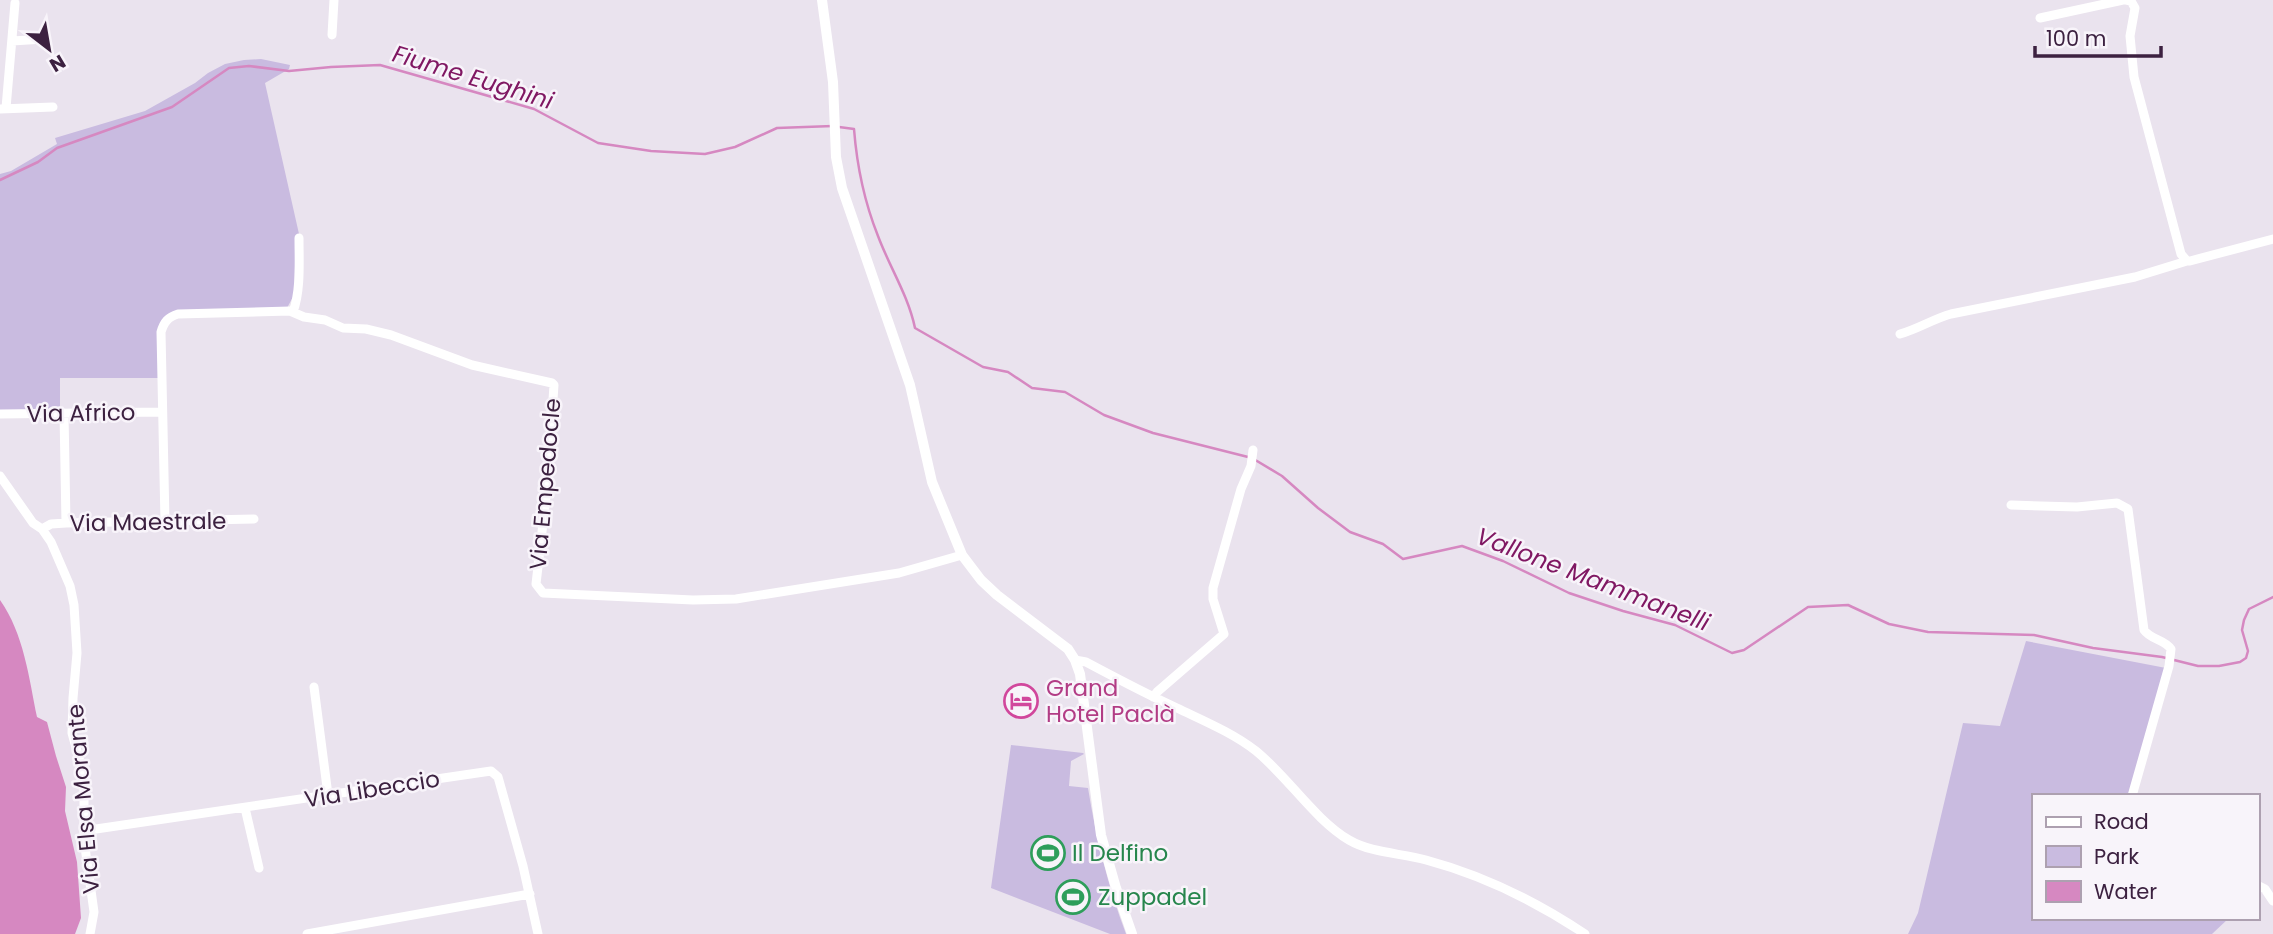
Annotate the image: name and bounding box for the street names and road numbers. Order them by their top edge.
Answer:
street label: Via Africo [26,396,136,430]
street label: Via Empedocle [522,397,568,571]
street label: Via Maestrale [69,505,227,539]
street label: Via Elsa Morante [59,703,107,895]
street label: Via Libeccio [302,763,442,815]

